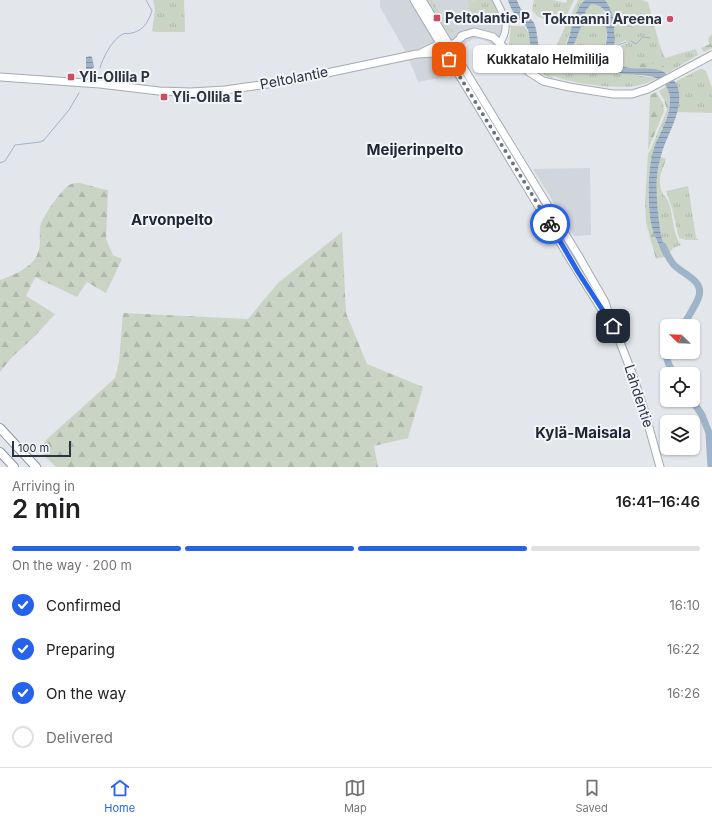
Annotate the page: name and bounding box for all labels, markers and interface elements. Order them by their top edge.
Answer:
place label: Peltolantie P [445,9,530,26]
place label: Tokmanni Areena [542,10,662,27]
marker: Peltolantie P [432,13,442,23]
marker: Tokmanni Areena [665,14,675,24]
pin [432,42,466,76]
callout: Kukkatalo Helmililja [473,45,623,73]
icon: bag [438,48,460,70]
text: Kukkatalo Helmililja [487,51,609,67]
street label: Peltolantie [258,63,329,92]
place label: Yli-Ollila P [79,68,150,85]
marker: Yli-Ollila P [66,72,76,82]
place label: Yli-Ollila E [172,88,242,105]
marker: Yli-Ollila E [159,92,169,102]
district label: Meijerinpelto [367,140,463,159]
courier [530,204,570,244]
district label: Arvonpelto [131,210,213,229]
icon: bike [539,213,561,235]
pin [596,309,630,343]
icon: home [602,315,624,337]
north arrow [660,319,700,359]
map controls [660,319,700,455]
street label: Lahdentie [621,362,658,429]
button: locate [660,367,700,407]
button: layers [660,415,700,455]
district label: Kylä-Maisala [535,423,631,442]
scale bar [12,439,71,458]
text: 100 m [18,441,49,455]
text: Arriving in [12,478,75,494]
text: 16:41–16:46 [616,492,700,511]
text: 2 min [12,493,81,524]
text: On the way · 200 m [12,557,132,573]
icon: check [12,594,34,616]
text: Confirmed [46,596,121,615]
text: 16:10 [669,597,700,613]
icon: check [12,638,34,660]
text: Preparing [46,640,115,659]
text: 16:22 [667,641,700,657]
icon: check [12,682,34,704]
text: On the way [46,684,126,703]
text: 16:26 [667,685,700,701]
text: Delivered [46,728,113,747]
tab: Home [104,777,135,815]
tab: Map [344,777,367,815]
tab: Saved [575,777,608,815]

